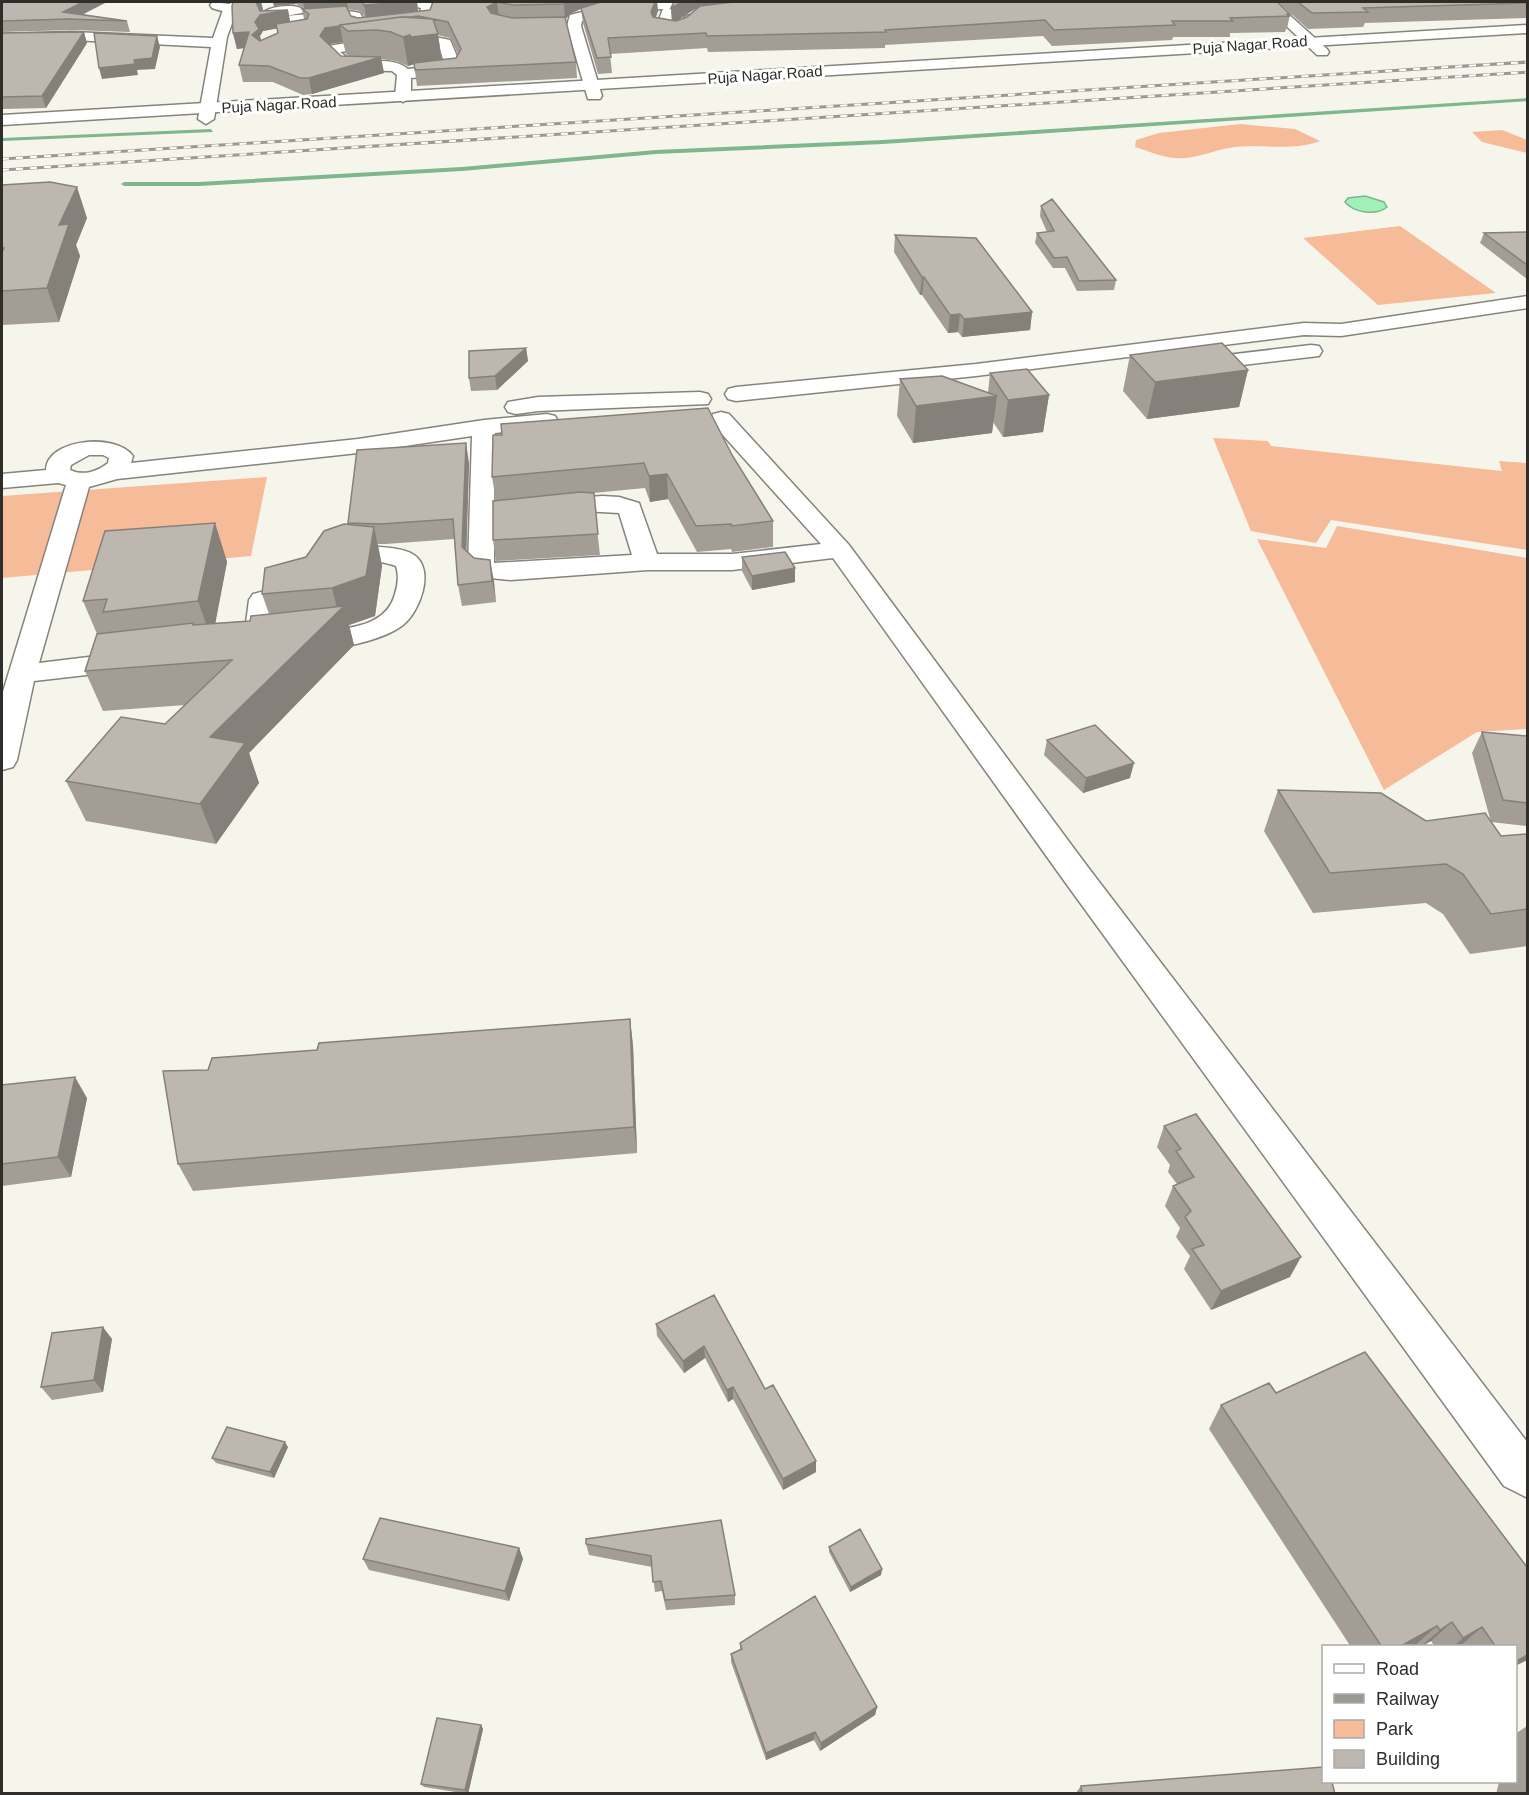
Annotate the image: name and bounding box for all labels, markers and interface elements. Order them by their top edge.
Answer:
street label: Puja Nagar Road [1192,32,1308,57]
street label: Puja Nagar Road [707,62,823,87]
street label: Puja Nagar Road [221,93,337,116]
legend [1322,1645,1517,1783]
text: Road [1376,1659,1419,1679]
text: Railway [1376,1689,1439,1709]
text: Park [1376,1719,1414,1739]
text: Building [1376,1749,1440,1769]

